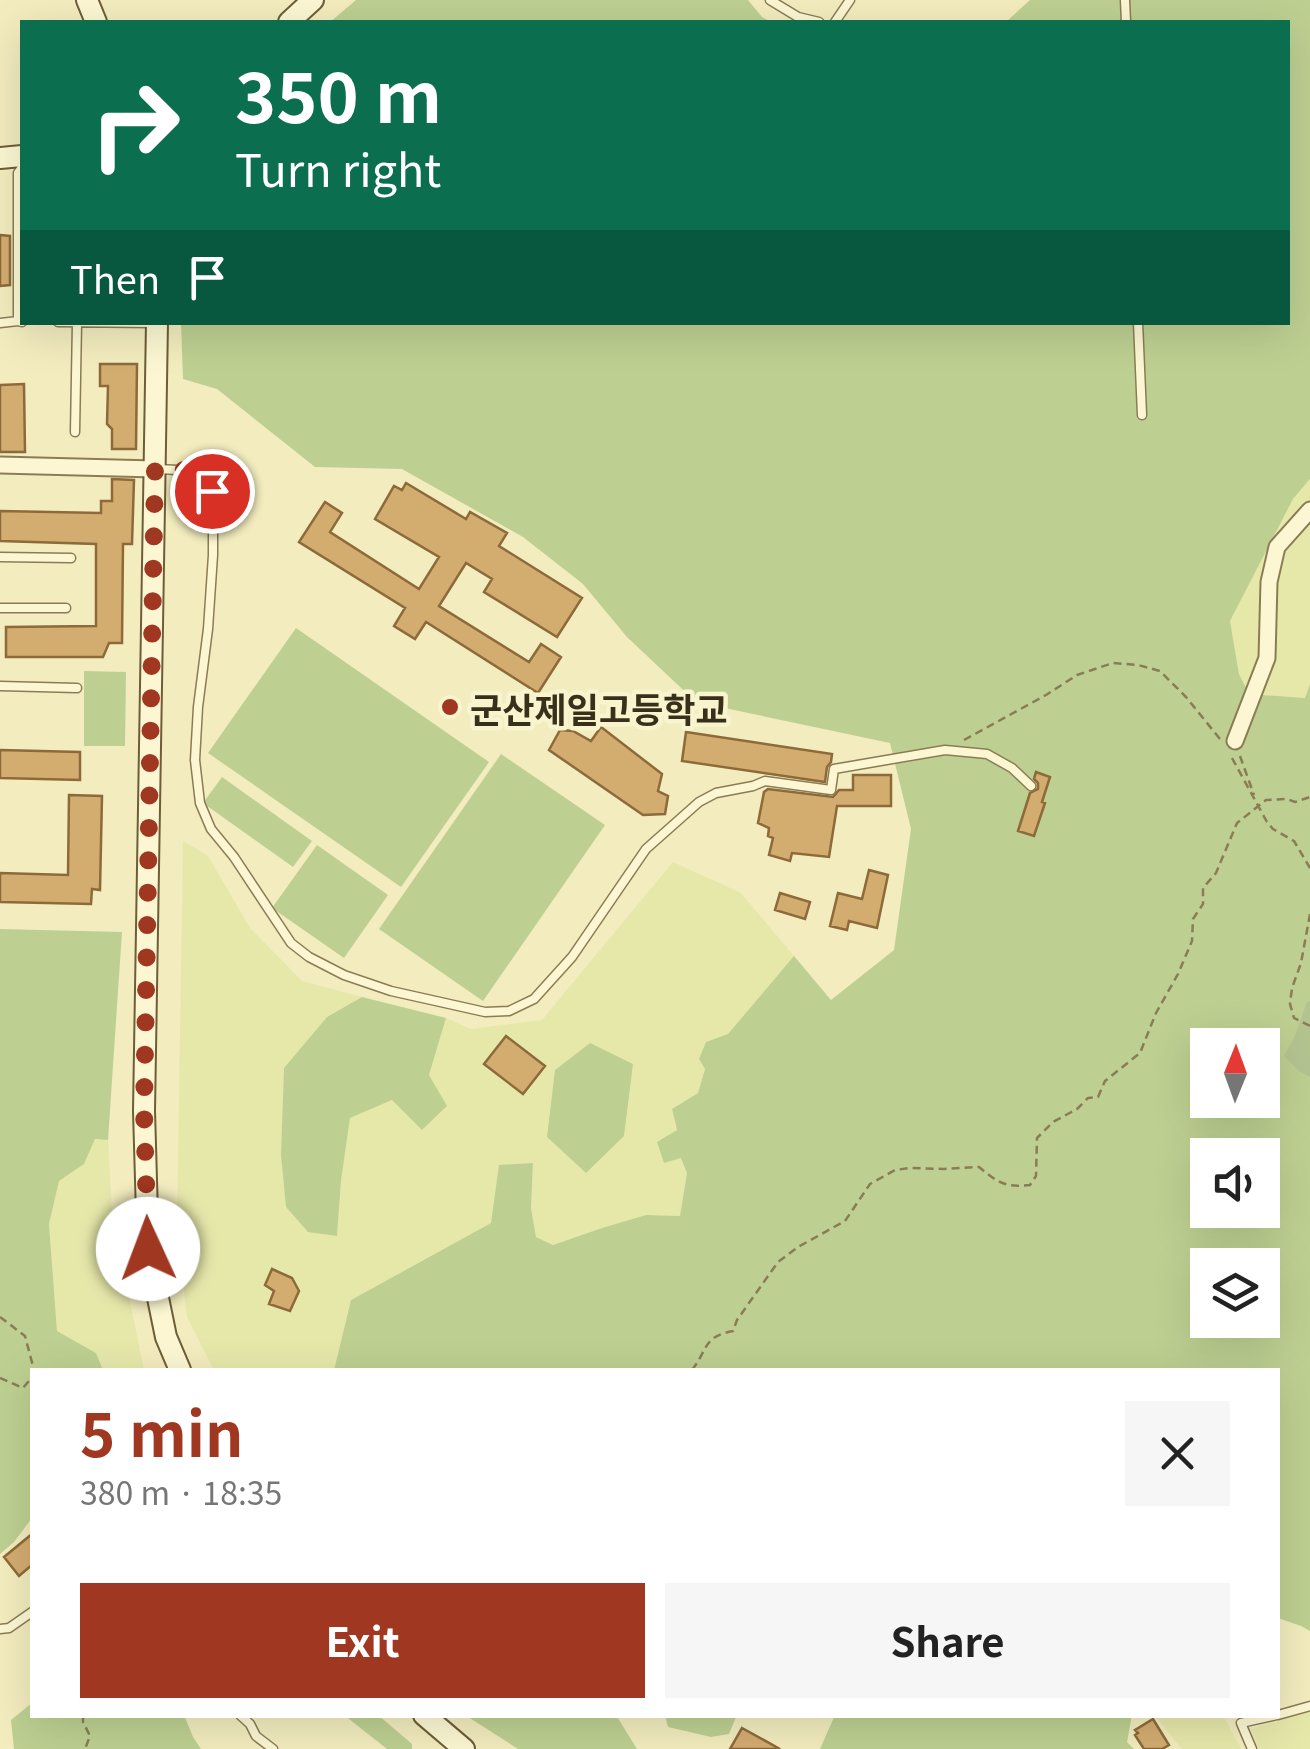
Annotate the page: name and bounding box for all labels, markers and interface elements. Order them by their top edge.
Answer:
text: 350 m [235,42,442,143]
icon: right [70,60,200,190]
text: Turn right [235,135,441,200]
text: Then [70,250,160,305]
icon: arrive [180,250,235,305]
pin [170,449,255,534]
icon: arrive [185,464,240,519]
place label: 군산제일고등학교 [470,682,728,733]
marker: 군산제일고등학교 [439,696,461,718]
north arrow [1190,1028,1280,1118]
map controls [1190,1028,1280,1338]
button: sound [1190,1138,1280,1228]
position arrow [96,1197,200,1301]
button: layers [1190,1248,1280,1338]
text: 5 min [80,1387,244,1474]
button: close [1125,1401,1230,1506]
text: 380 m · 18:35 [80,1468,282,1514]
button: Exit [80,1583,645,1698]
button: Share [665,1583,1230,1698]

